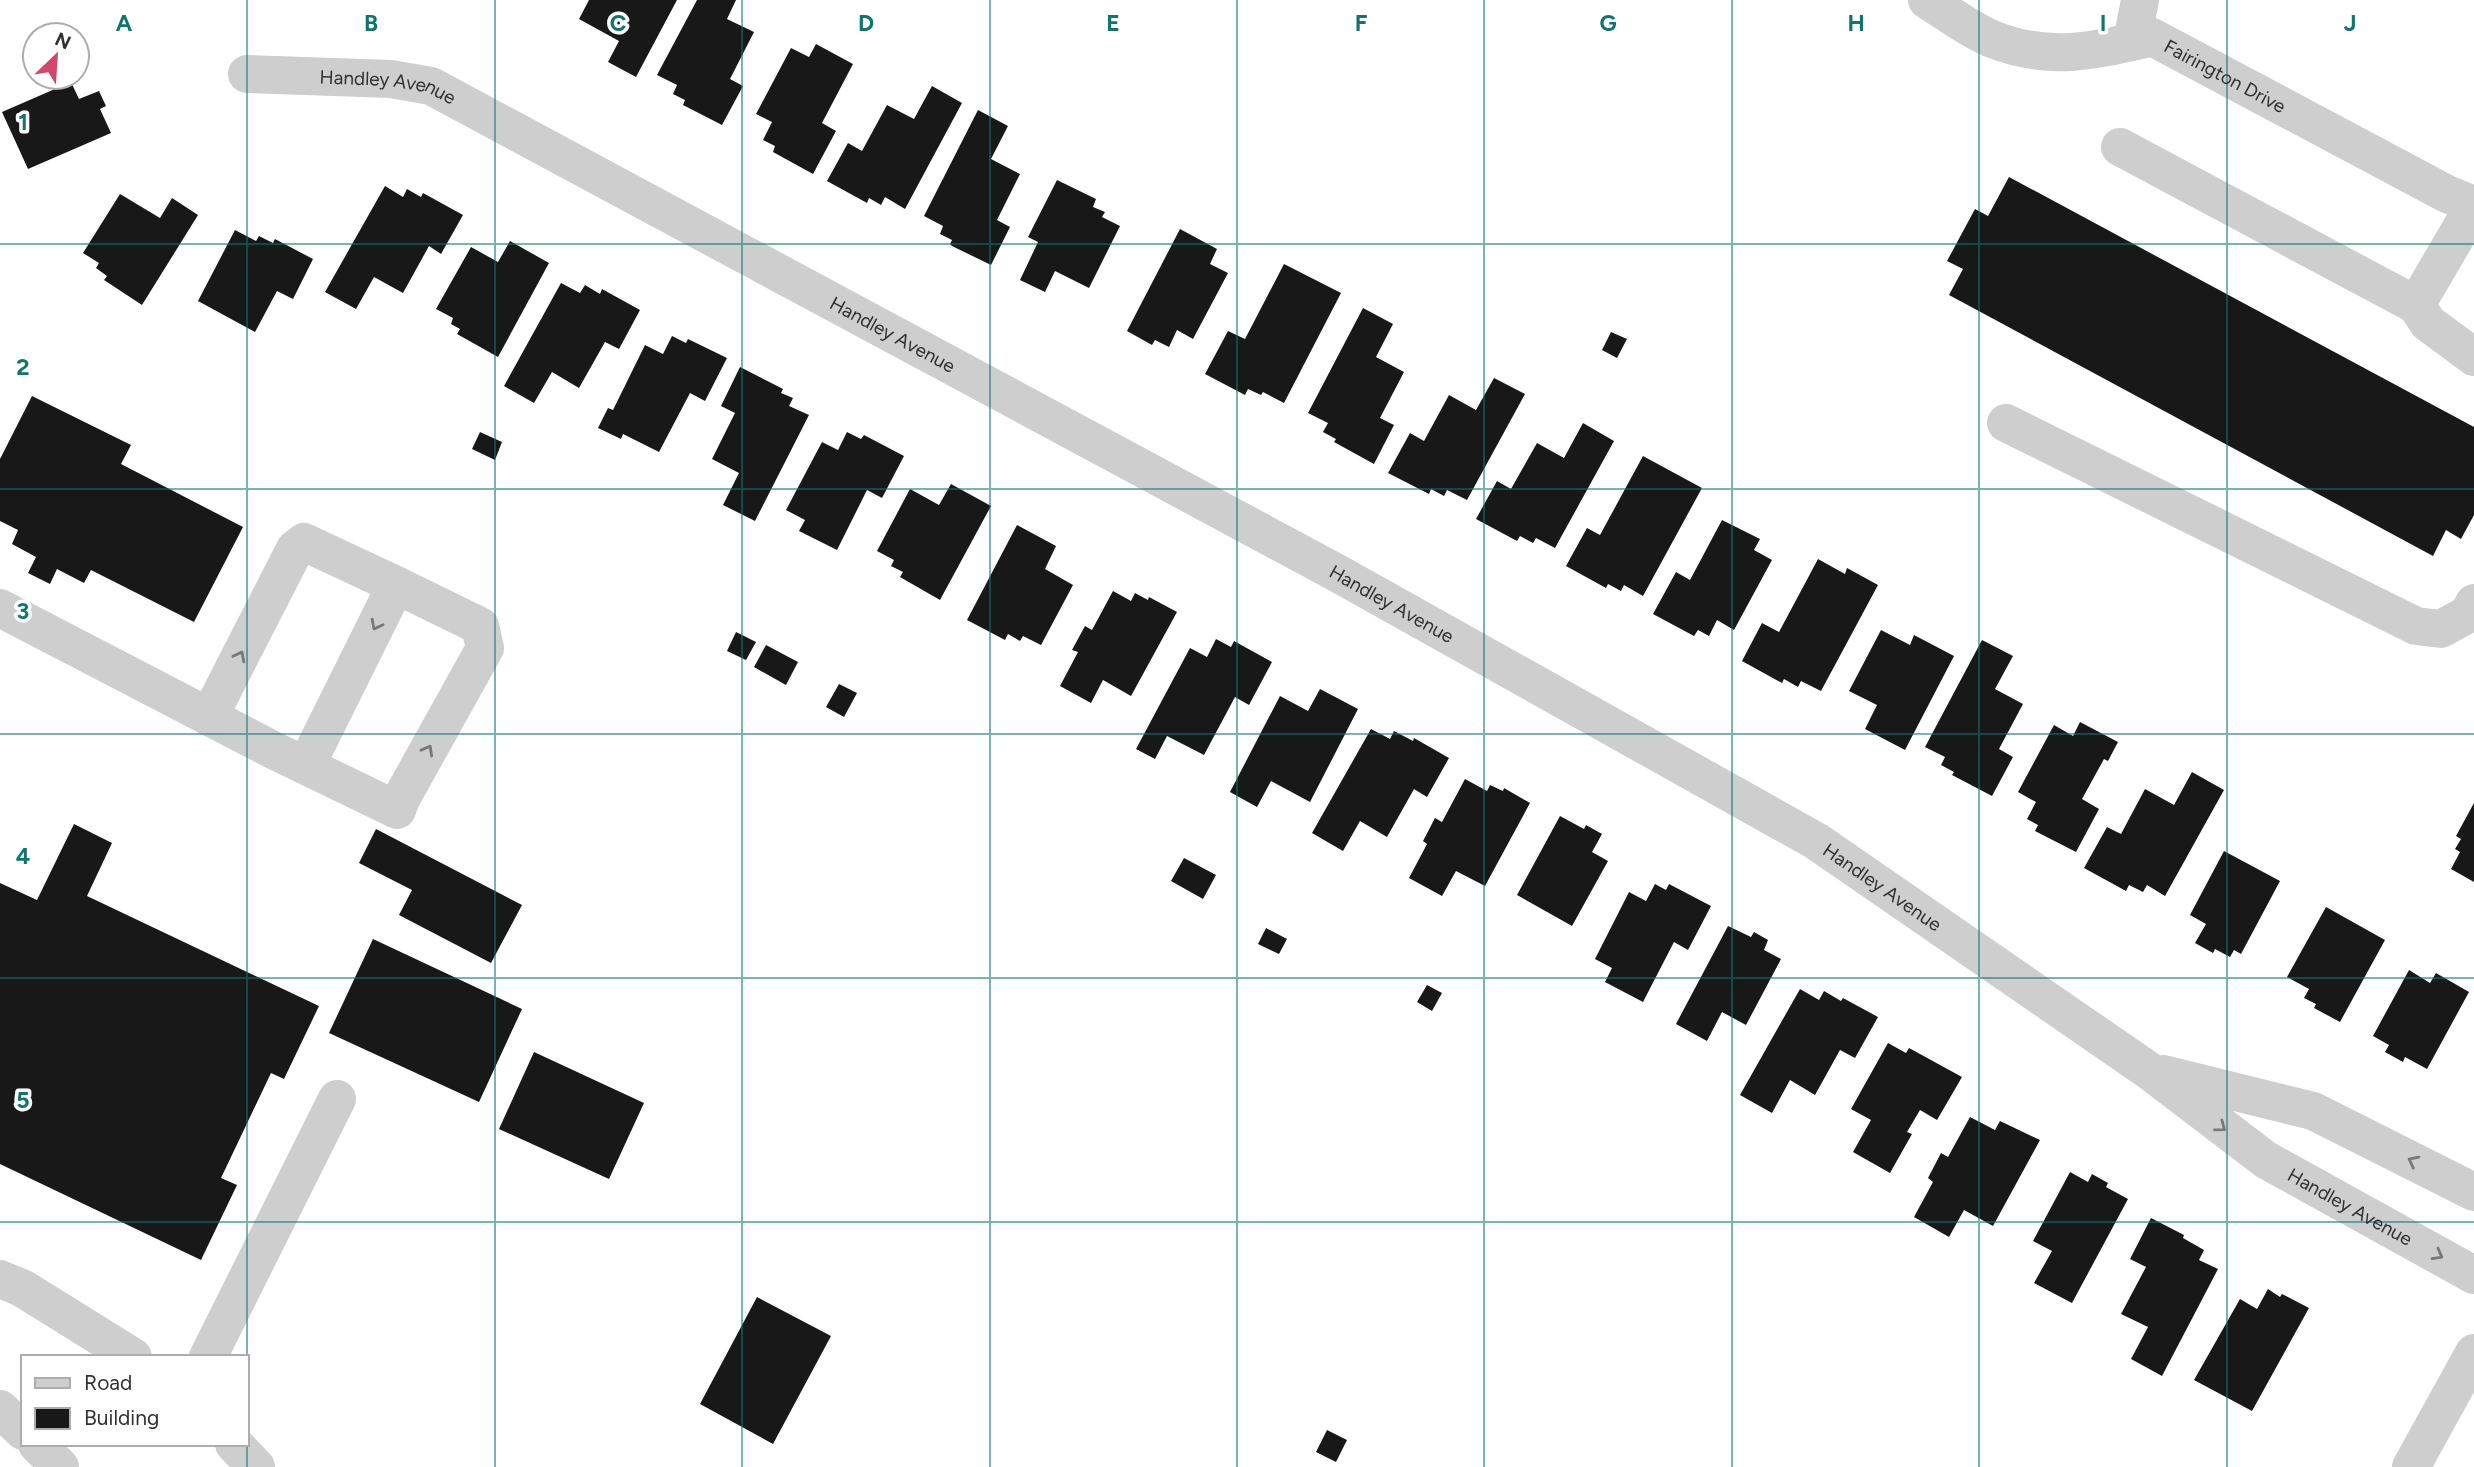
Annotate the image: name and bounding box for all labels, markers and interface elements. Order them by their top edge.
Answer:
text: A [116,9,133,37]
text: B [364,9,378,37]
text: C [610,9,627,37]
text: D [858,9,874,37]
text: E [1106,9,1120,37]
text: F [1355,9,1368,37]
text: G [1599,9,1617,37]
text: H [1847,9,1865,37]
text: I [2100,9,2106,37]
text: J [2344,9,2356,37]
north arrow [21,21,91,91]
text: N [51,28,74,55]
street label: Fairington Drive [2160,34,2290,118]
street label: Handley Avenue [319,65,460,109]
text: 1 [18,108,28,136]
street label: Handley Avenue [826,291,959,377]
text: 2 [16,353,30,381]
street label: Handley Avenue [1325,560,1458,648]
text: 3 [17,597,29,625]
one-way arrow [371,618,385,630]
one-way arrow [232,651,246,663]
one-way arrow [420,744,433,757]
street label: Handley Avenue [1819,838,1946,936]
text: 4 [16,842,30,870]
text: 5 [16,1086,30,1114]
one-way arrow [2214,1118,2226,1131]
one-way arrow [2408,1156,2420,1170]
street label: Handley Avenue [2284,1163,2417,1250]
one-way arrow [2430,1247,2443,1260]
legend [21,1355,248,1446]
text: Road [84,1370,132,1395]
text: Building [84,1405,159,1430]

